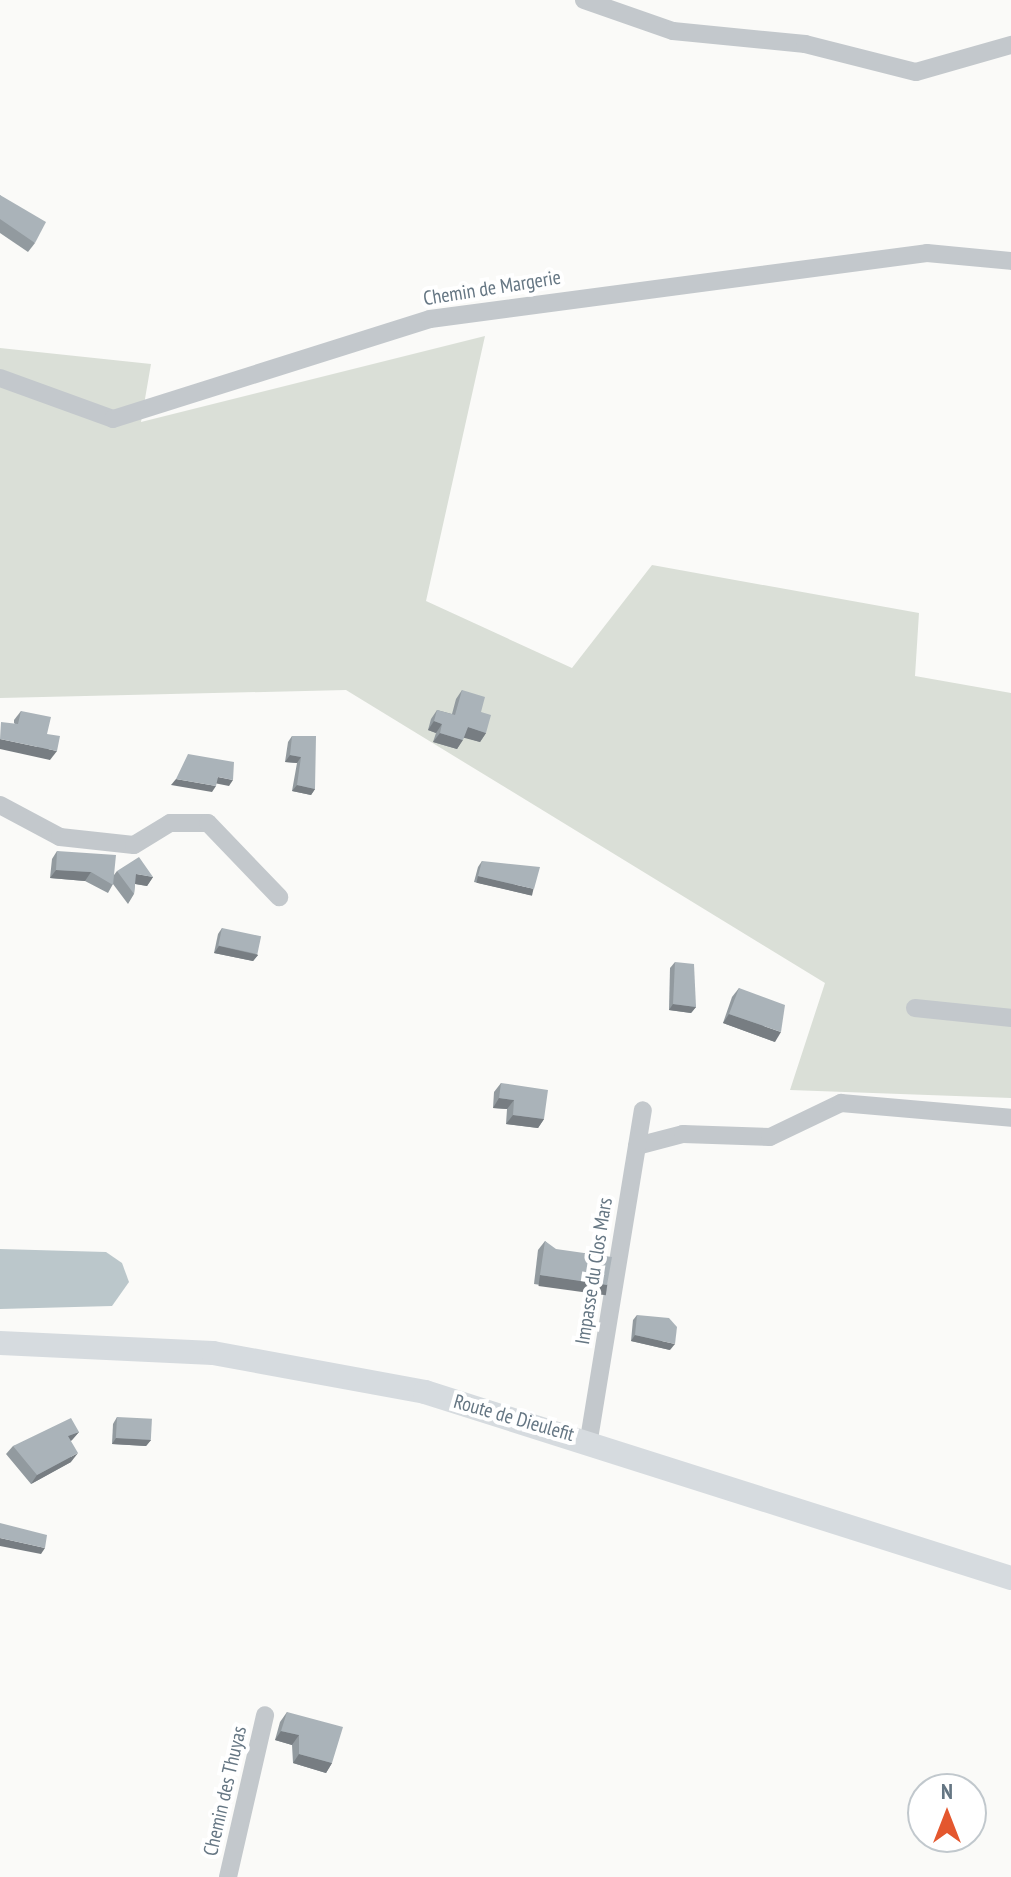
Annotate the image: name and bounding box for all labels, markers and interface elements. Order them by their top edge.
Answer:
street label: Chemin de Margerie [421,265,563,311]
street label: Impasse du Clos Mars [571,1196,617,1346]
street label: Route de Dieulefit [451,1389,577,1447]
street label: Chemin des Thuyas [198,1723,252,1859]
north arrow [907,1773,987,1853]
text: N [941,1777,953,1805]

